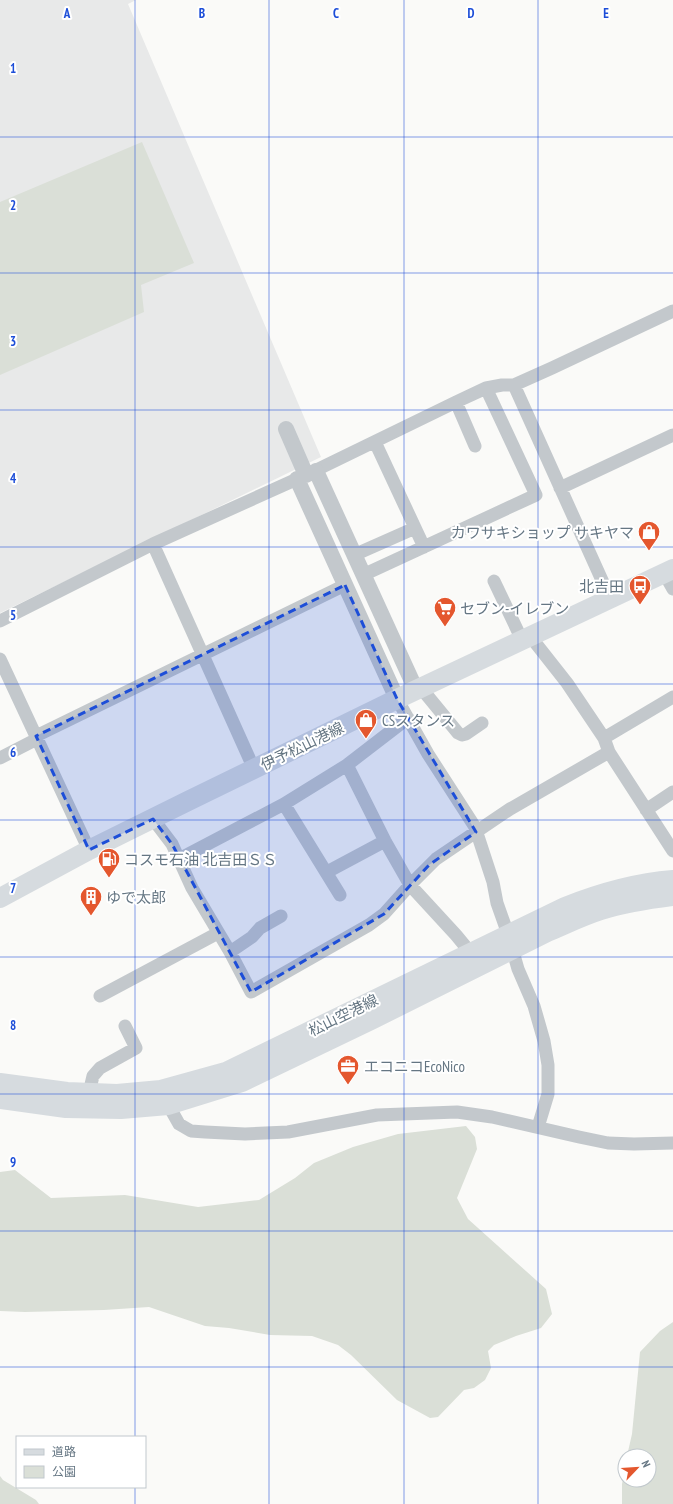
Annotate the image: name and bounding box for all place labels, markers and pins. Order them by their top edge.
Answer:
shop icon: カワサキショップ サキヤマ [636,519,662,552]
place label: カワサキショップ サキヤマ [451,523,634,542]
bus stop icon: 北吉田 [627,573,653,606]
place label: 北吉田 [579,577,624,596]
supermarket icon: セブン-イレブン [432,595,458,628]
place label: セブン-イレブン [460,599,569,618]
shop icon: CSスタンス [353,707,379,740]
place label: CSスタンス [382,711,455,730]
fuel station icon: コスモ石油 北吉田ＳＳ [96,846,122,879]
place label: コスモ石油 北吉田ＳＳ [124,850,277,869]
building icon: ゆで太郎 [78,884,104,917]
place label: ゆで太郎 [106,888,166,907]
office icon: エコニコEcoNico [335,1053,361,1086]
place label: エコニコEcoNico [364,1057,465,1076]

